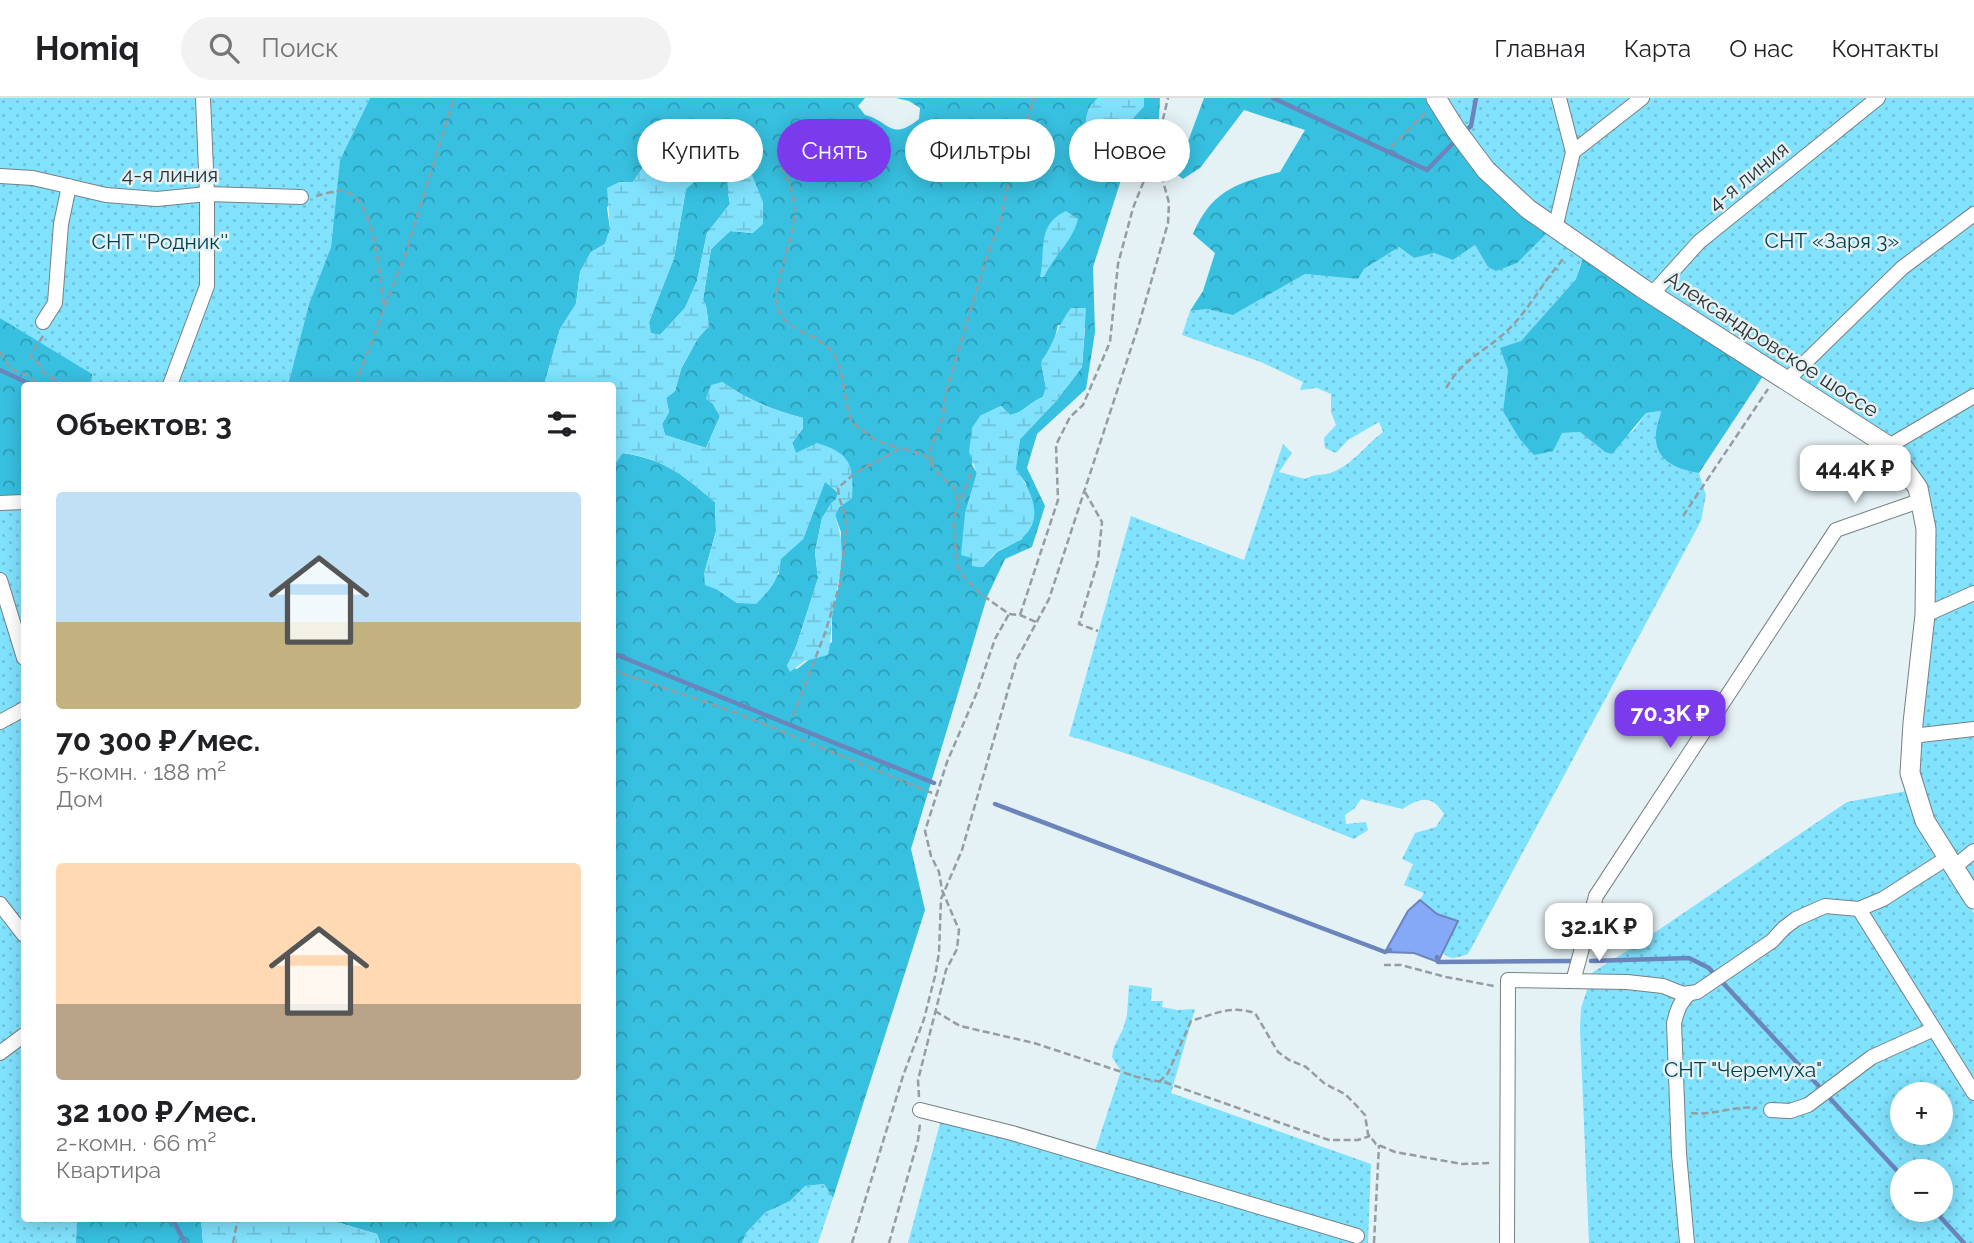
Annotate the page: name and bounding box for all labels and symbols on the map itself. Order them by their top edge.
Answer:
street label: 4-я линия [1703,136,1793,216]
street label: 4-я линия [122,162,218,187]
park label: СНТ «Заря 3» [1765,228,1899,253]
park label: СНТ ''Родник'' [92,229,228,254]
street label: Александровское шоссе [1661,266,1883,422]
pin: 44.4K ₽ [1790,446,1920,505]
pin: 70.3K ₽ [1605,690,1735,750]
pin: 32.1K ₽ [1534,904,1664,963]
park label: СНТ "Черемуха" [1664,1057,1822,1082]

